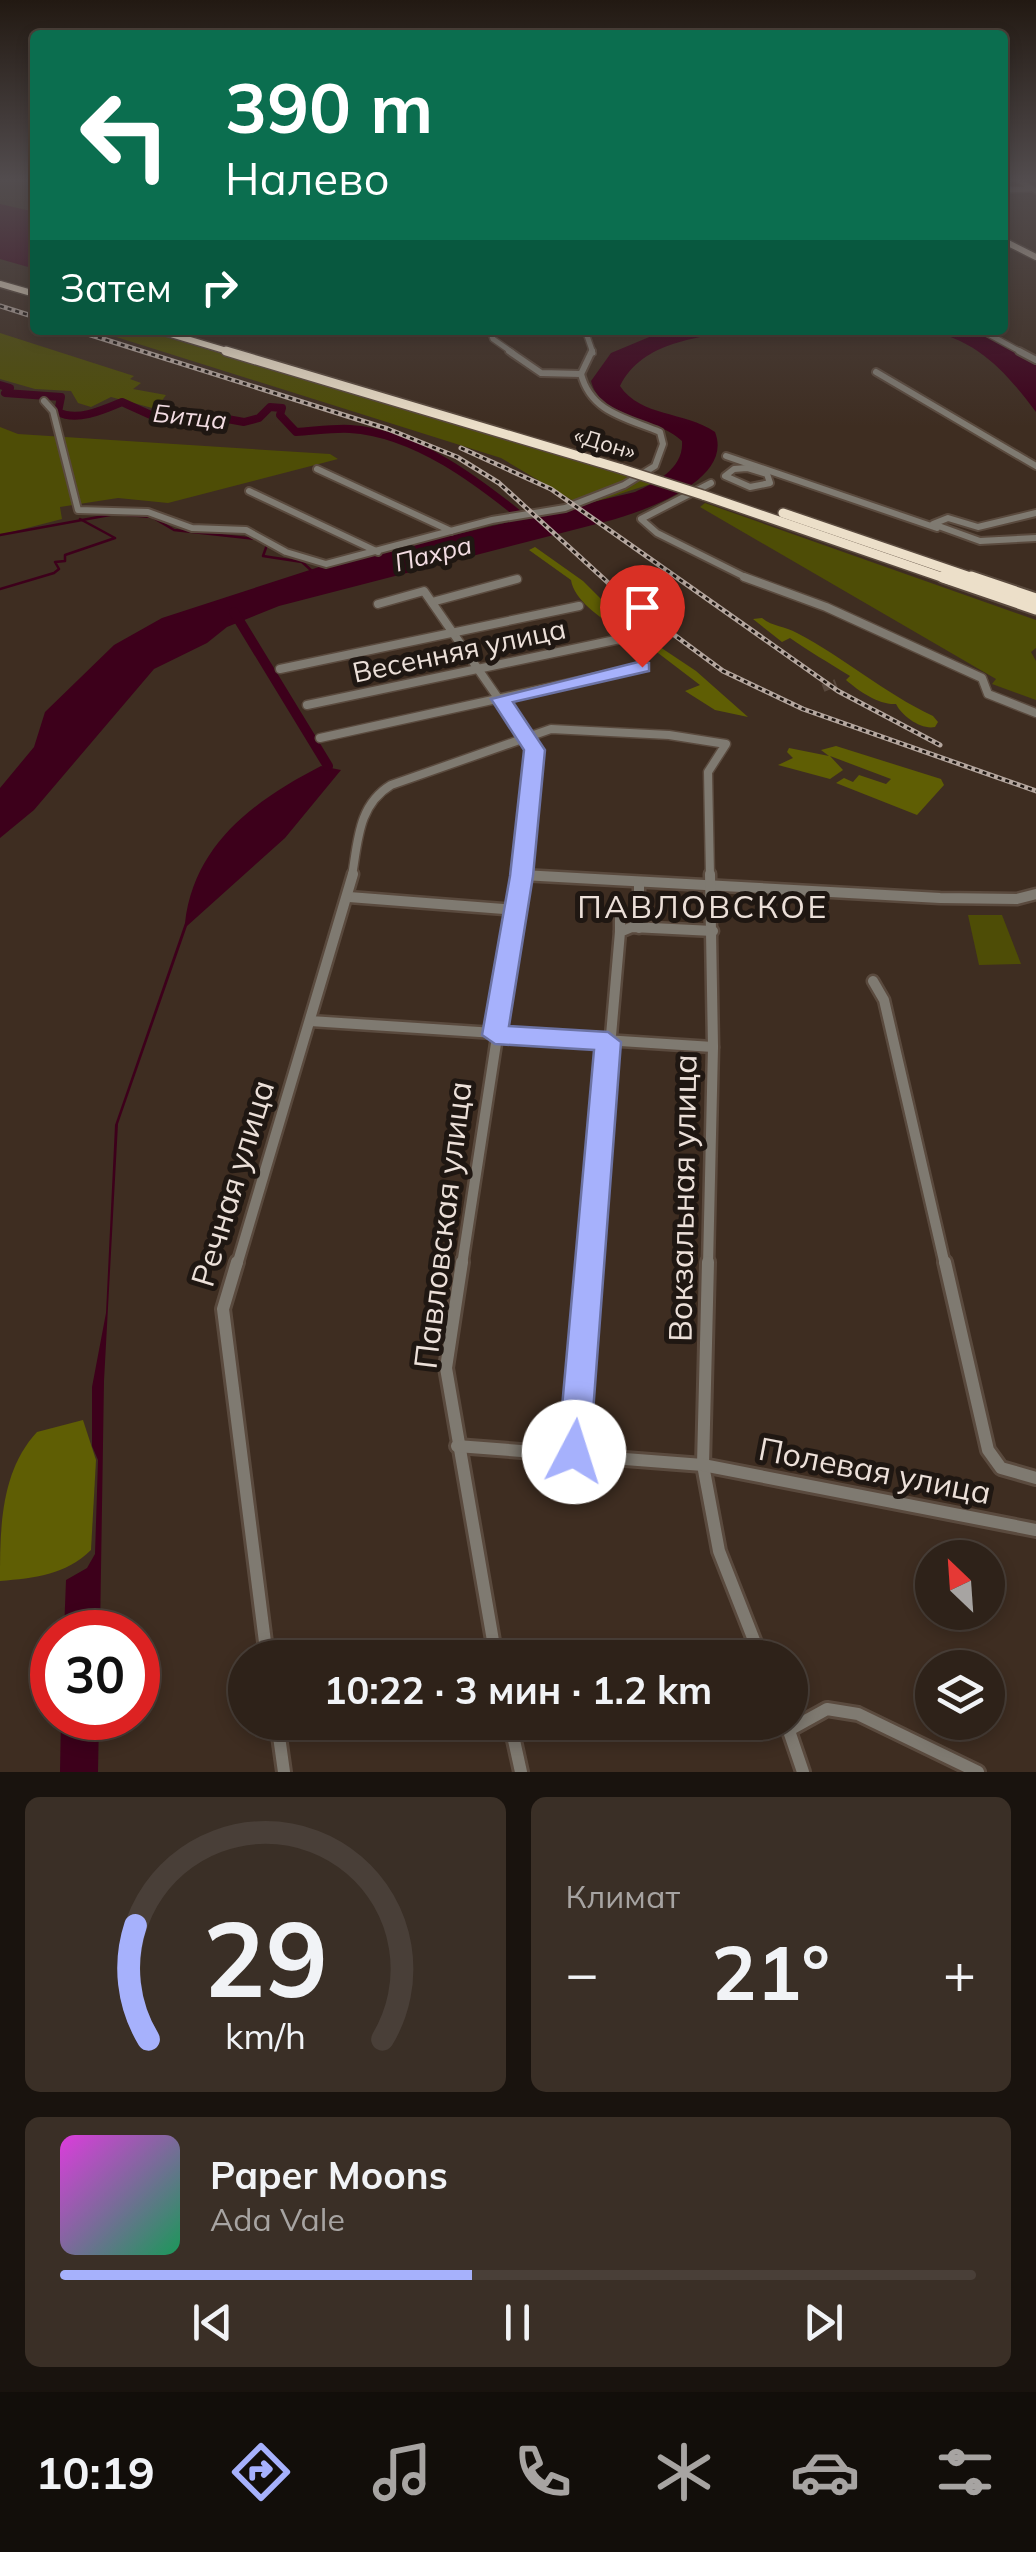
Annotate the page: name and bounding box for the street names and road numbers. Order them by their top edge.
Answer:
street label: «Дон» [571,420,639,466]
street label: Весенняя улица [349,610,569,690]
street label: Вокзальная улица [659,1054,705,1342]
street label: Речная улица [182,1075,282,1291]
street label: Павловская улица [405,1079,479,1371]
street label: Полевая улица [755,1428,995,1512]

